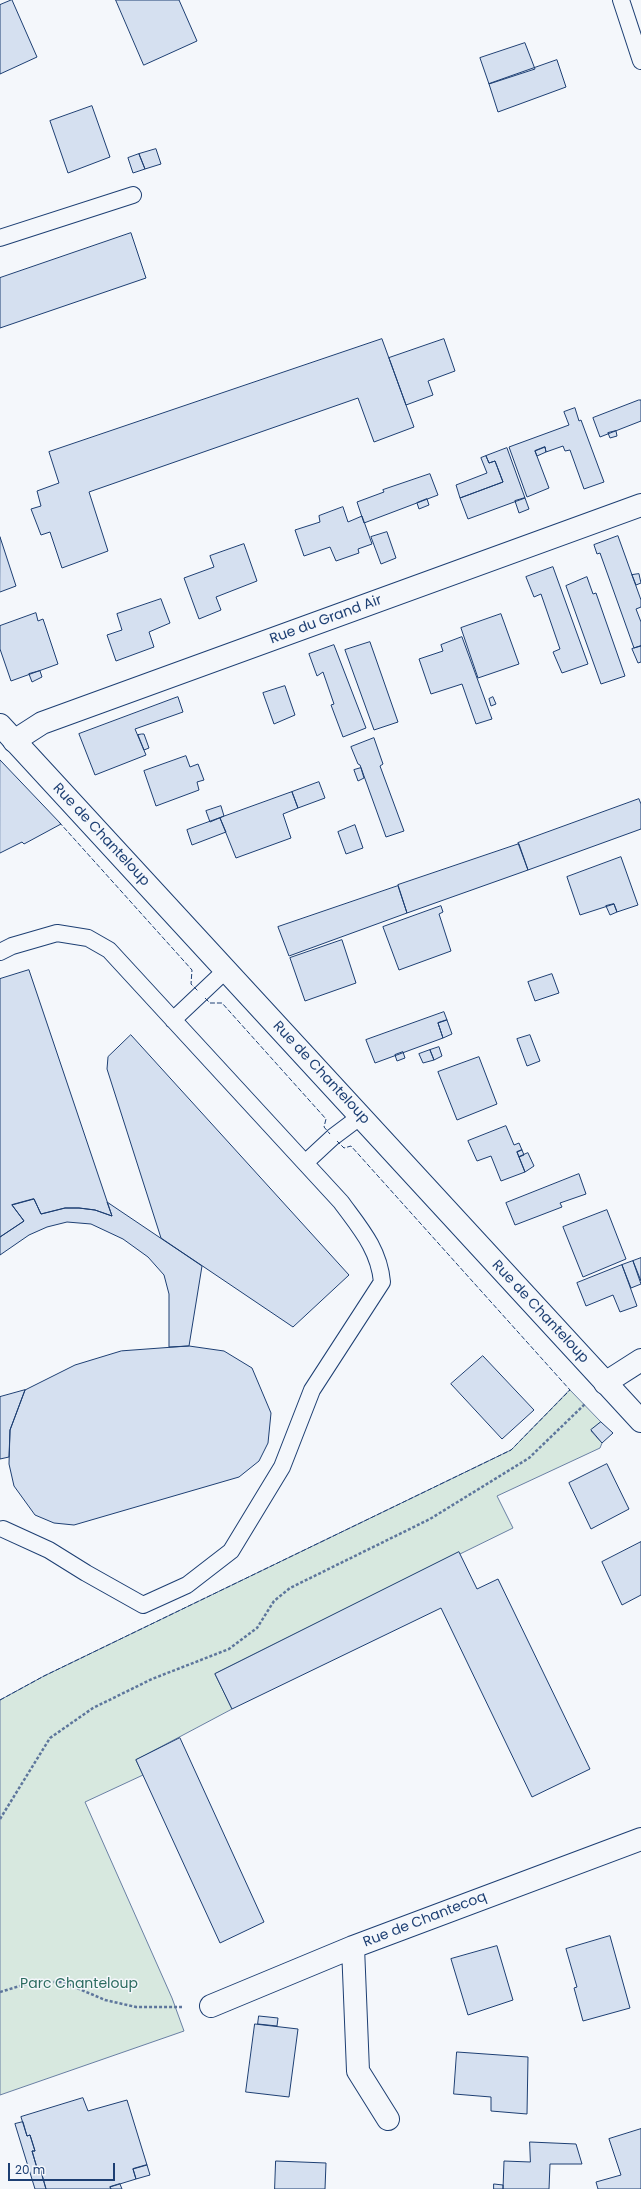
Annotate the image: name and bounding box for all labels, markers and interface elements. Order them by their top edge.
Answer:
street label: Rue du Grand Air [268,592,384,648]
street label: Rue de Chanteloup [49,780,153,890]
street label: Rue de Chanteloup [269,1018,373,1128]
street label: Rue de Chanteloup [488,1257,592,1367]
street label: Rue de Chantecoq [361,1889,489,1951]
park label: Parc Chanteloup [20,1976,138,1992]
scale bar [10,2155,117,2181]
text: 20 m [15,2161,45,2178]

